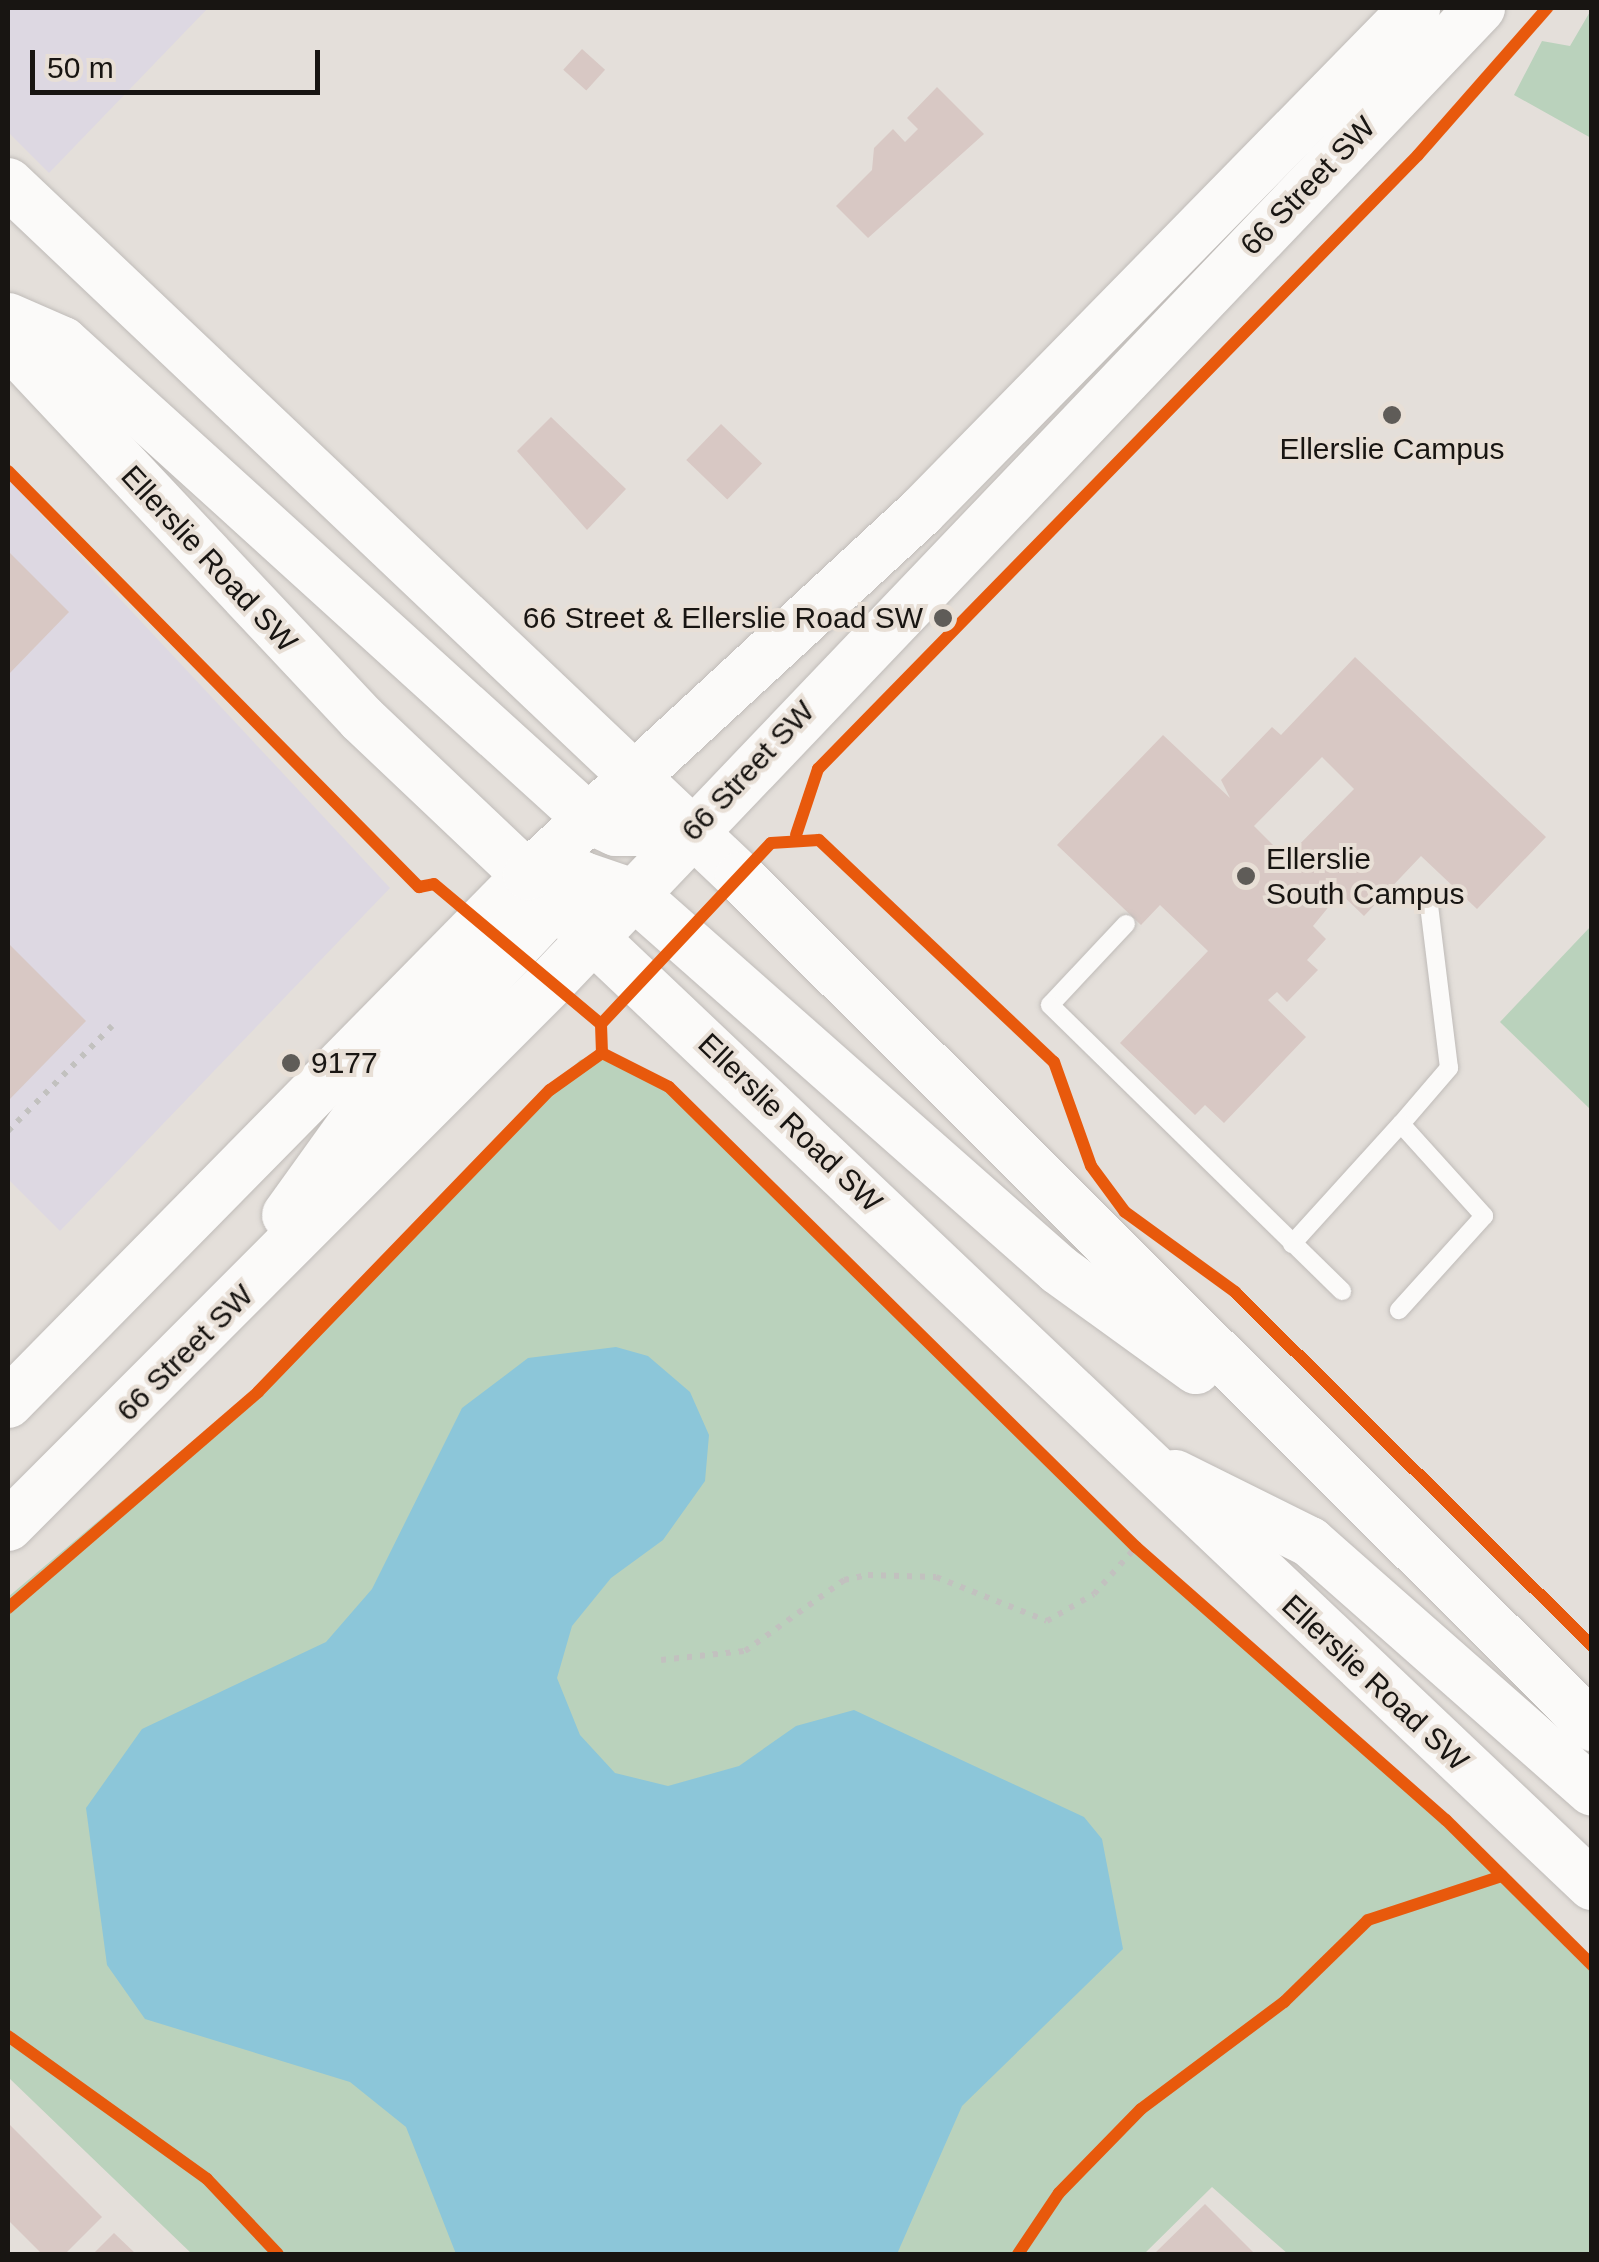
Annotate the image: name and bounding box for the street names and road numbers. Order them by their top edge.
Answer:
street label: 66 Street SW [1233,109,1383,263]
street label: Ellerslie Road SW [113,458,305,660]
street label: 66 Street SW [674,693,822,849]
street label: Ellerslie Road SW [691,1026,889,1220]
street label: 66 Street SW [109,1277,261,1429]
street label: Ellerslie Road SW [1274,1587,1476,1779]

